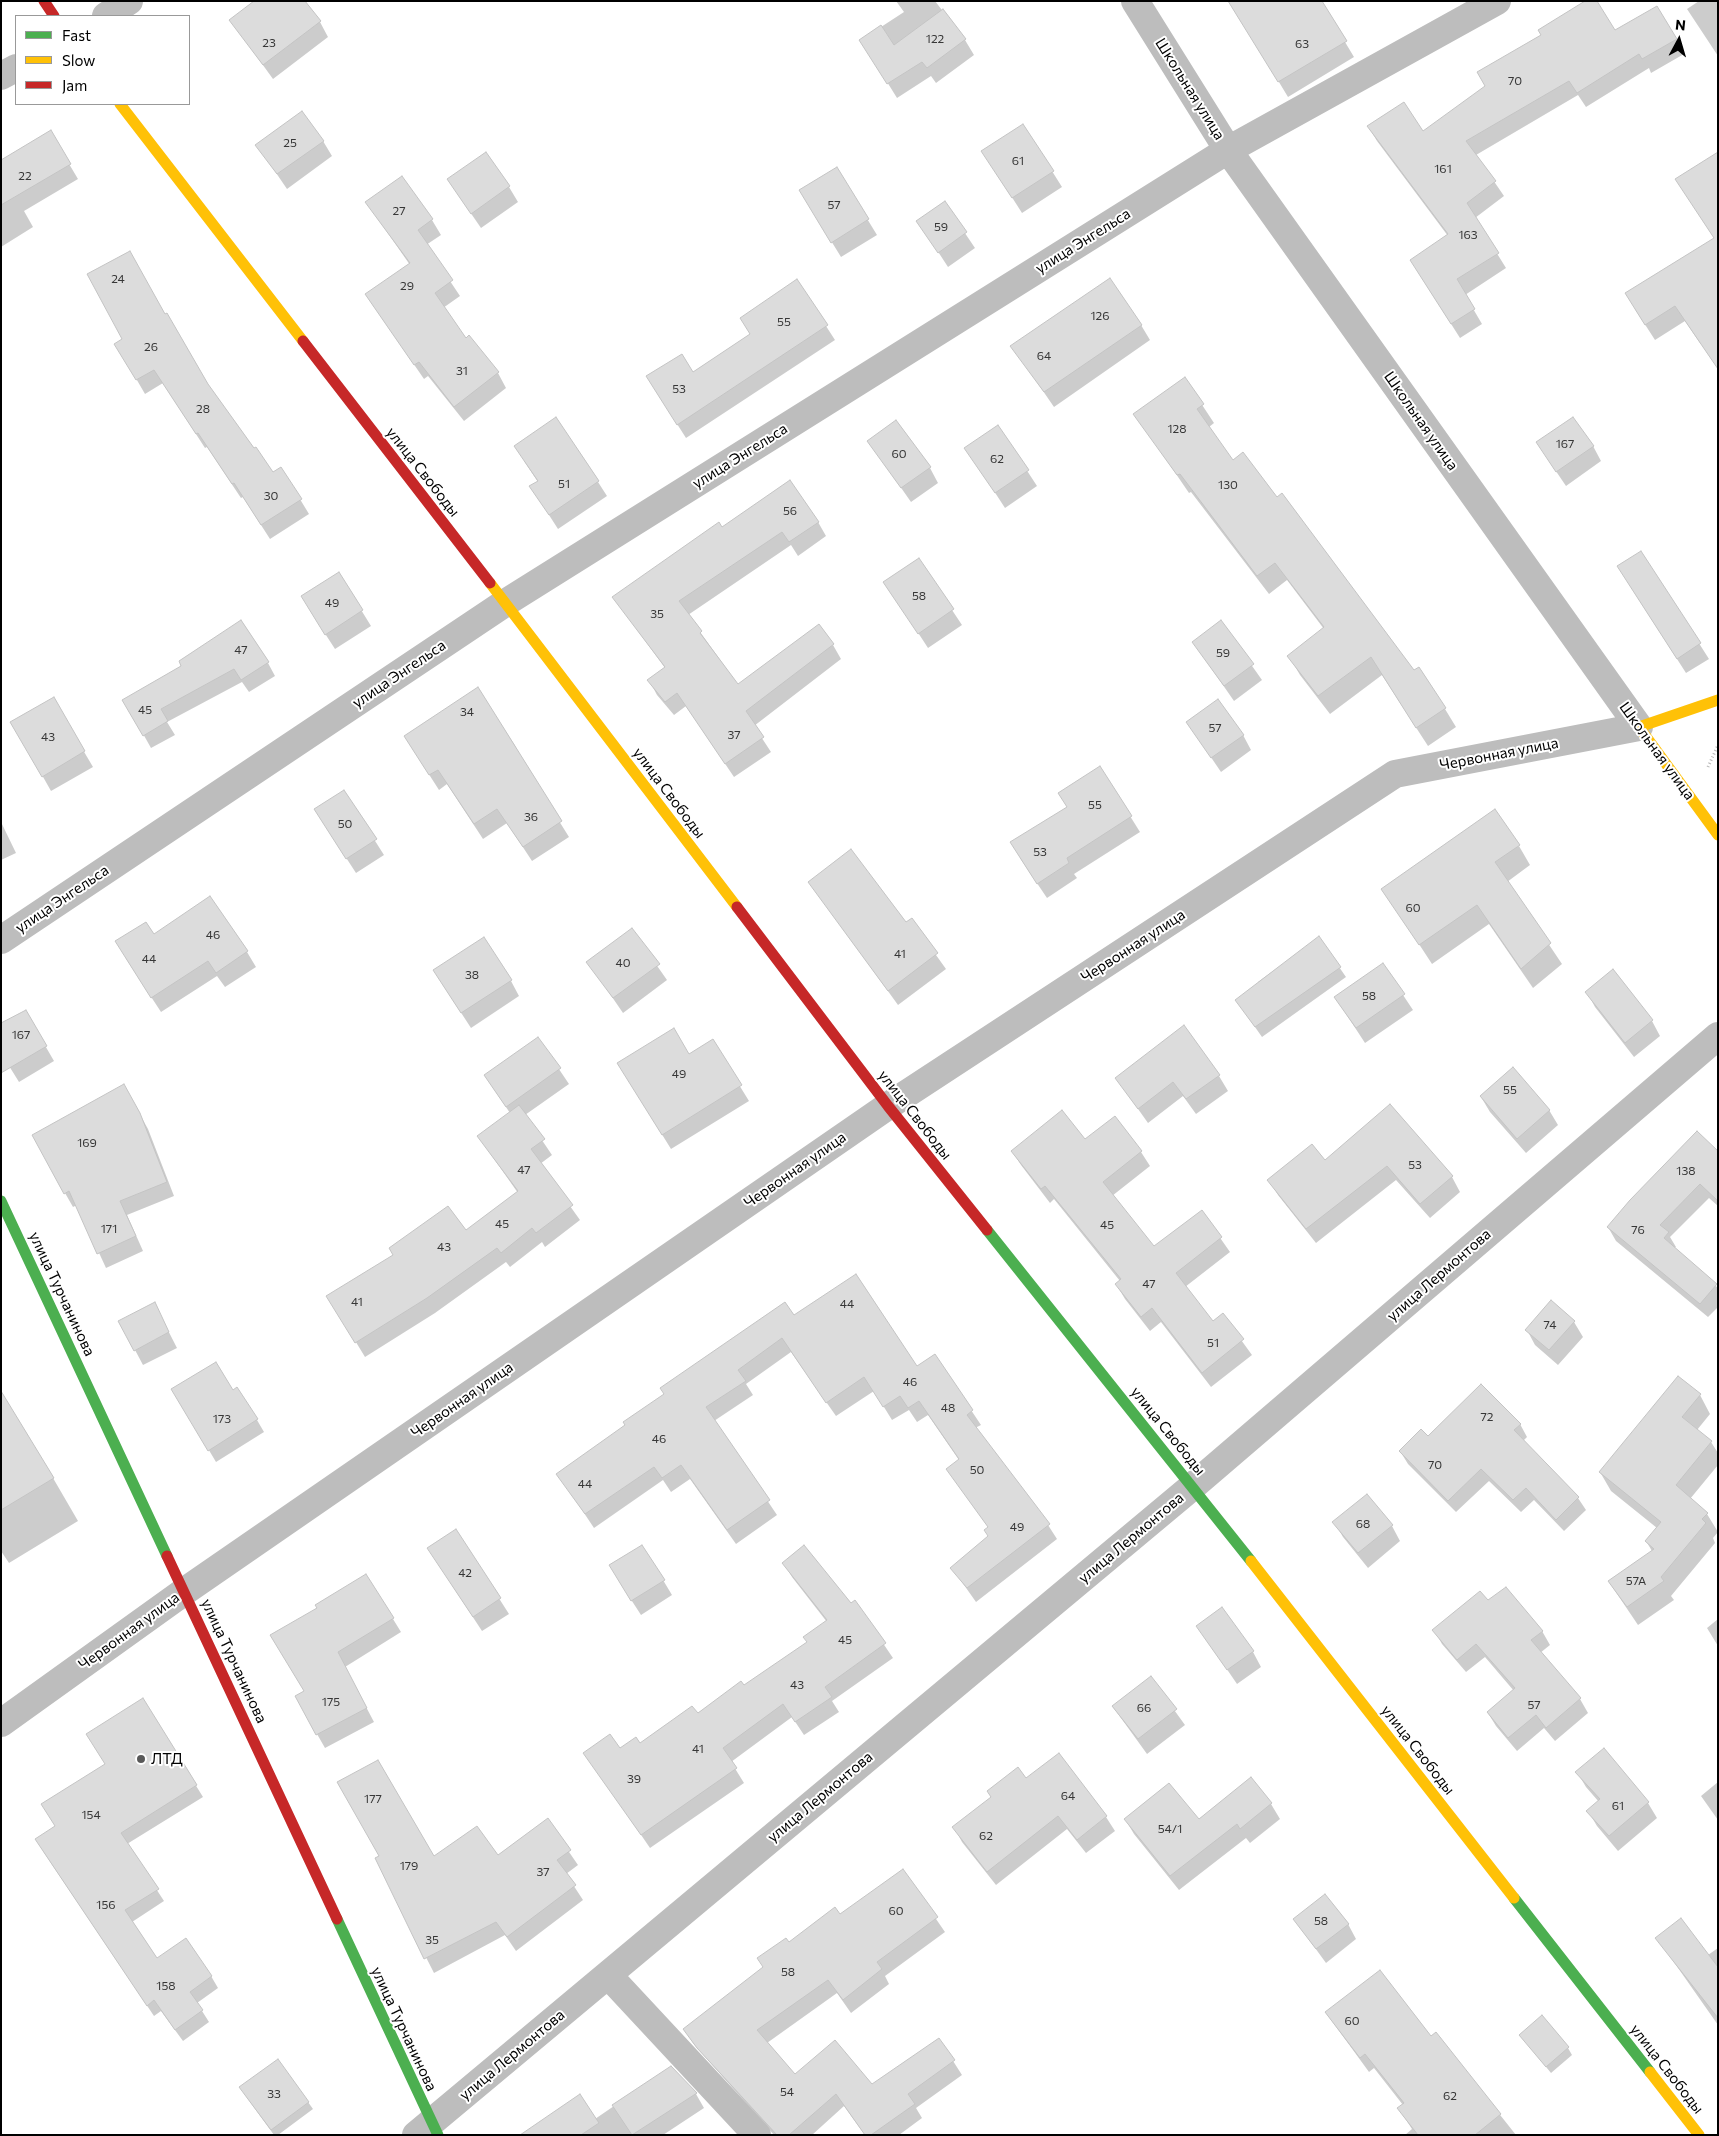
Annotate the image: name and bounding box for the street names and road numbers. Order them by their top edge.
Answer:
street label: Школьная улица [1151,35,1229,143]
street label: улица Энгельса [1032,205,1134,277]
street label: Школьная улица [1380,368,1462,474]
street label: улица Энгельса [689,420,791,492]
street label: улица Свободы [382,424,464,520]
street label: улица Энгельса [349,636,449,712]
street label: Школьная улица [1615,699,1699,803]
street label: Червонная улица [1438,734,1560,774]
street label: улица Свободы [629,744,709,842]
street label: улица Энгельса [12,861,112,937]
street label: Червонная улица [1078,906,1188,986]
street label: улица Свободы [874,1067,956,1163]
street label: Червонная улица [741,1128,849,1212]
street label: улица Лермонтова [1383,1225,1495,1325]
street label: улица Турчанинова [25,1229,99,1359]
street label: Червонная улица [408,1358,516,1442]
street label: улица Свободы [1127,1383,1209,1479]
street label: улица Лермонтова [1075,1489,1187,1587]
street label: Червонная улица [75,1588,183,1674]
street label: улица Турчанинова [197,1596,271,1726]
street label: улица Свободы [1377,1702,1459,1798]
street label: улица Лермонтова [764,1748,876,1846]
street label: улица Турчанинова [367,1964,441,2094]
street label: улица Лермонтова [456,2006,568,2104]
street label: улица Свободы [1626,2021,1708,2117]

